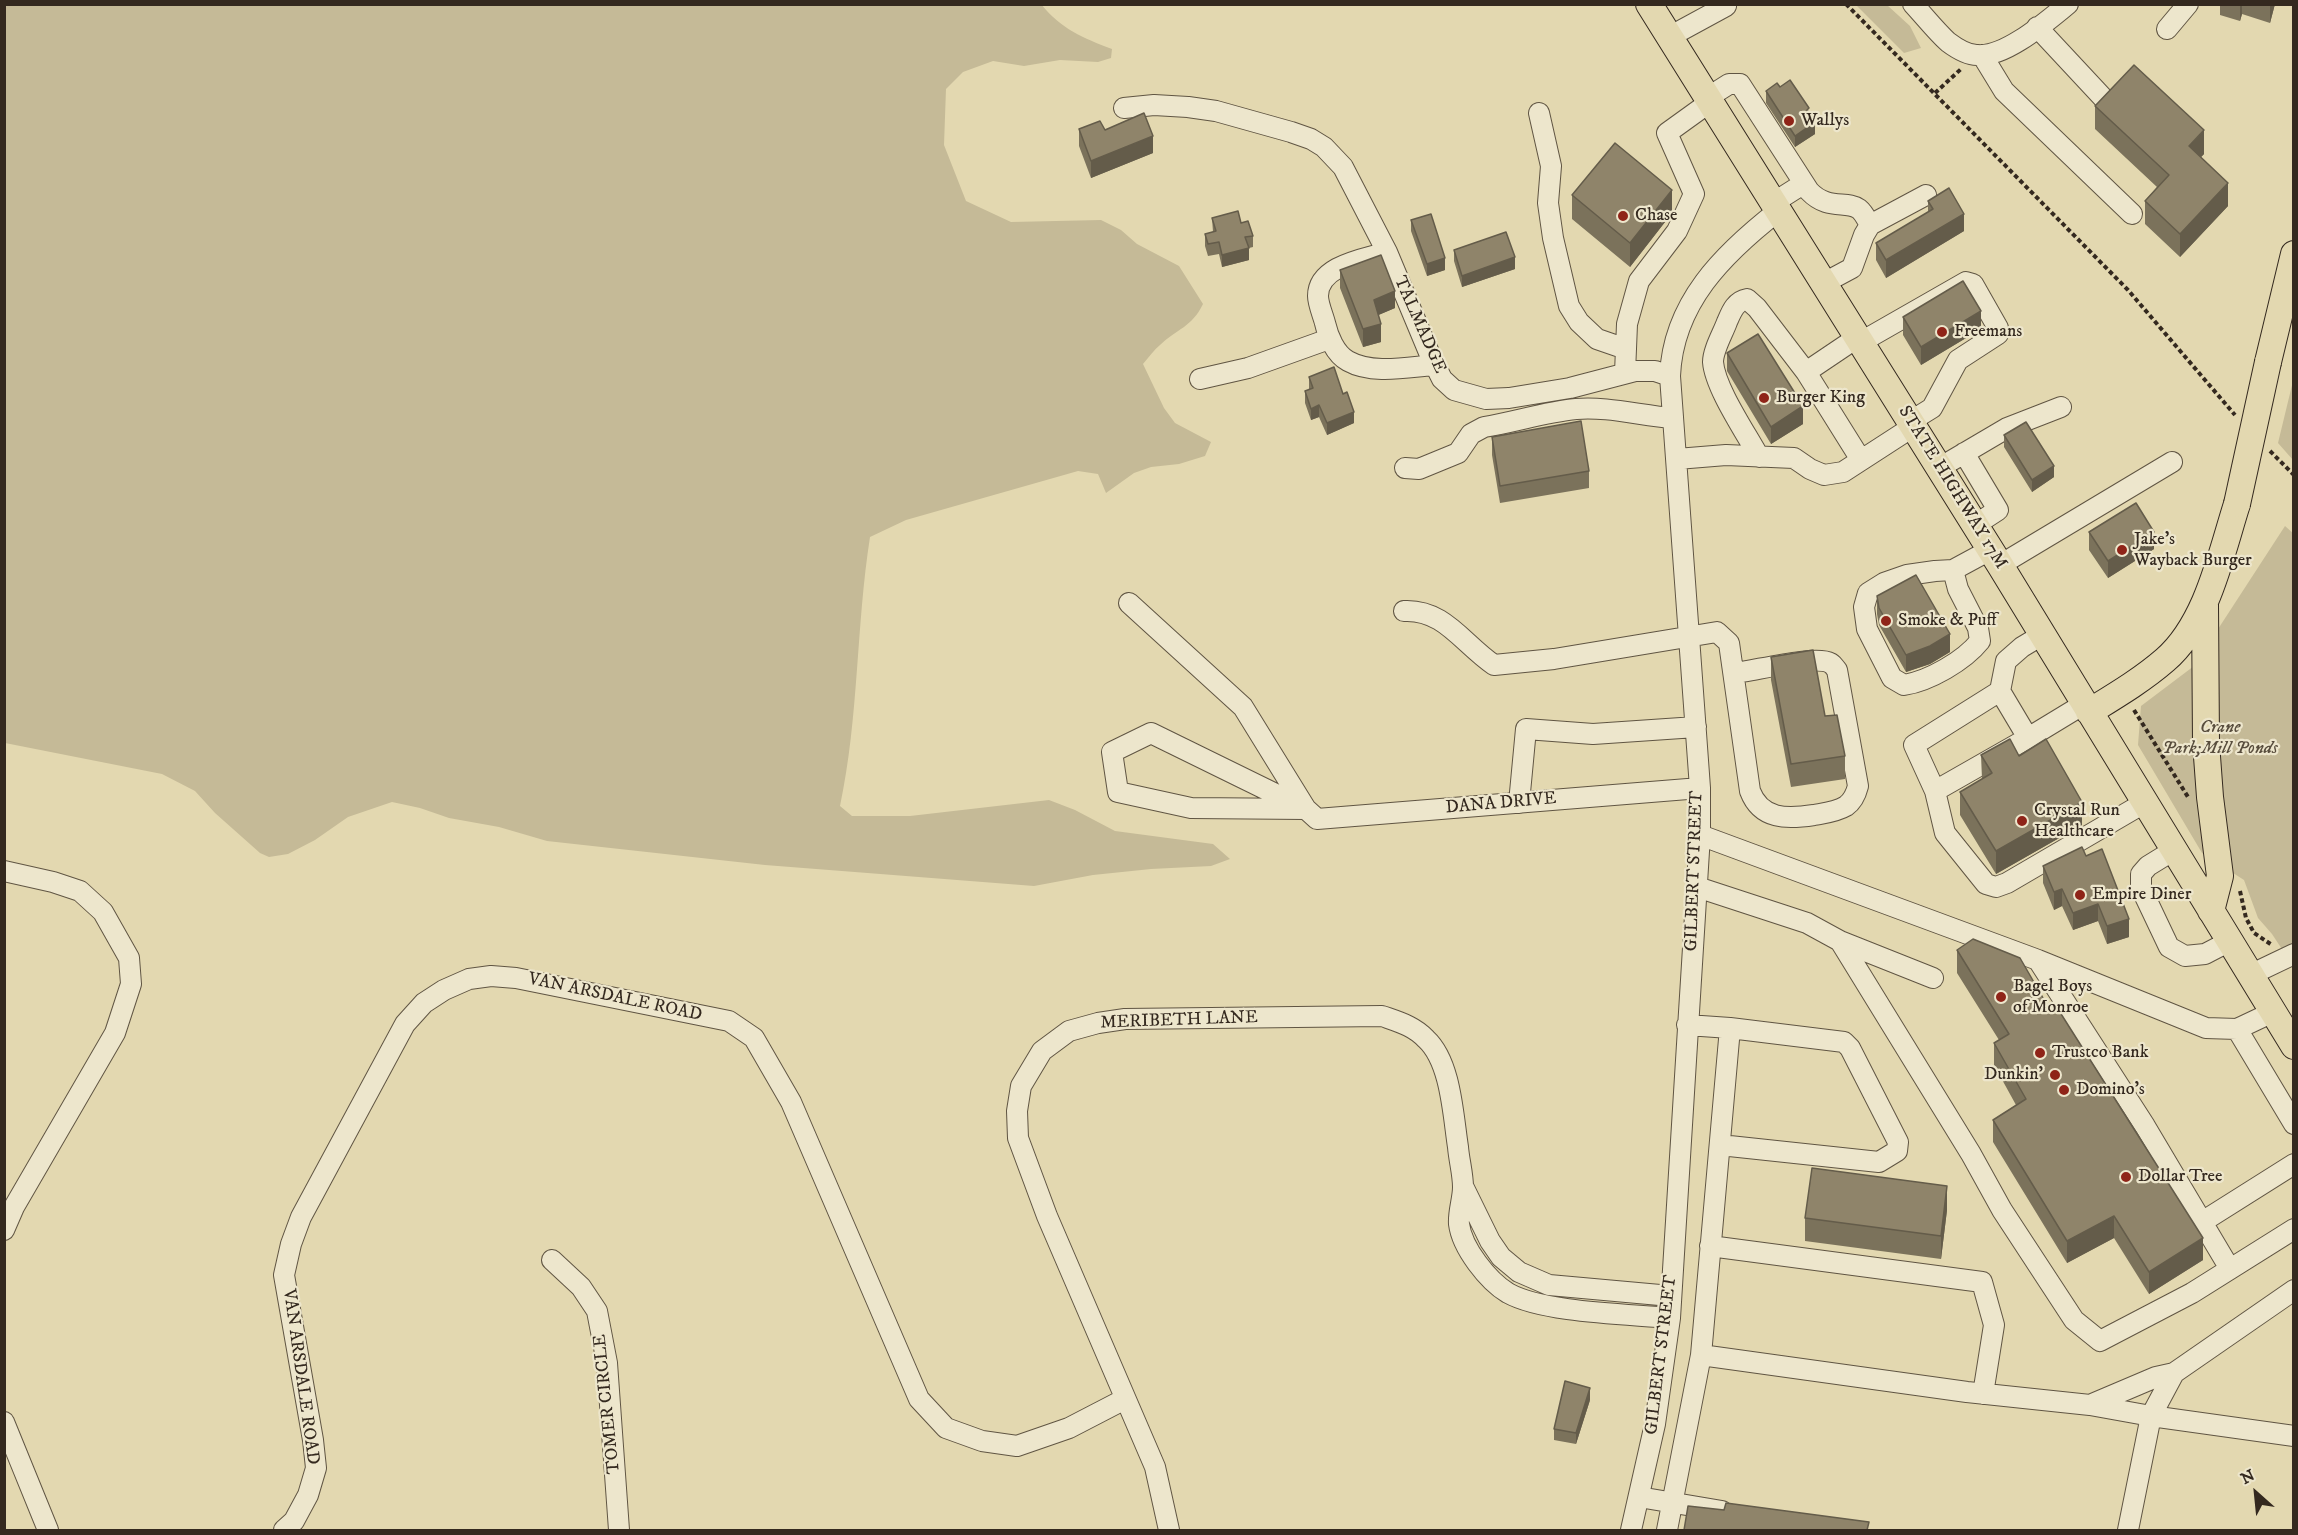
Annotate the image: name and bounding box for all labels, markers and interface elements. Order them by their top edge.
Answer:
place label: Wallys [1801,110,1849,132]
marker: Wallys [1782,114,1796,128]
place label: Chase [1635,205,1678,227]
marker: Chase [1616,209,1630,223]
street label: TALMADGE [1388,273,1450,377]
place label: Freemans [1954,321,2022,343]
marker: Freemans [1935,325,1949,339]
place label: Burger King [1776,387,1865,409]
marker: Burger King [1757,391,1771,405]
street label: STATE HIGHWAY 17M [1893,402,2011,574]
place label: Jake's Wayback Burger [2134,529,2252,572]
marker: Jake's Wayback Burger [2115,543,2129,557]
place label: Smoke & Puff [1898,610,1997,632]
marker: Smoke & Puff [1879,614,1893,628]
park label: Crane Park;Mill Ponds [2162,717,2278,760]
street label: DANA DRIVE [1445,788,1557,820]
street label: GILBERT STREET [1681,790,1709,952]
place label: Crystal Run Healthcare [2034,800,2120,842]
marker: Crystal Run Healthcare [2015,814,2029,828]
place label: Empire Diner [2092,884,2192,906]
marker: Empire Diner [2073,888,2087,902]
street label: VAN ARSDALE ROAD [526,969,704,1027]
place label: Bagel Boys of Monroe [2013,976,2092,1018]
marker: Bagel Boys of Monroe [1994,990,2008,1004]
street label: MERIBETH LANE [1100,1007,1258,1035]
place label: Trustco Bank [2052,1042,2149,1064]
marker: Trustco Bank [2033,1046,2047,1060]
place label: Dunkin' [1984,1064,2043,1086]
marker: Dunkin' [2048,1068,2062,1082]
place label: Domino's [2076,1079,2145,1101]
marker: Domino's [2057,1083,2071,1097]
place label: Dollar Tree [2138,1166,2222,1188]
marker: Dollar Tree [2119,1170,2133,1184]
street label: GILBERT STREET [1641,1274,1683,1436]
street label: VAN ARSDALE ROAD [277,1288,323,1466]
street label: TOMER CIRCLE [590,1333,626,1475]
north arrow [2226,1463,2286,1523]
text: N [2237,1465,2258,1489]

